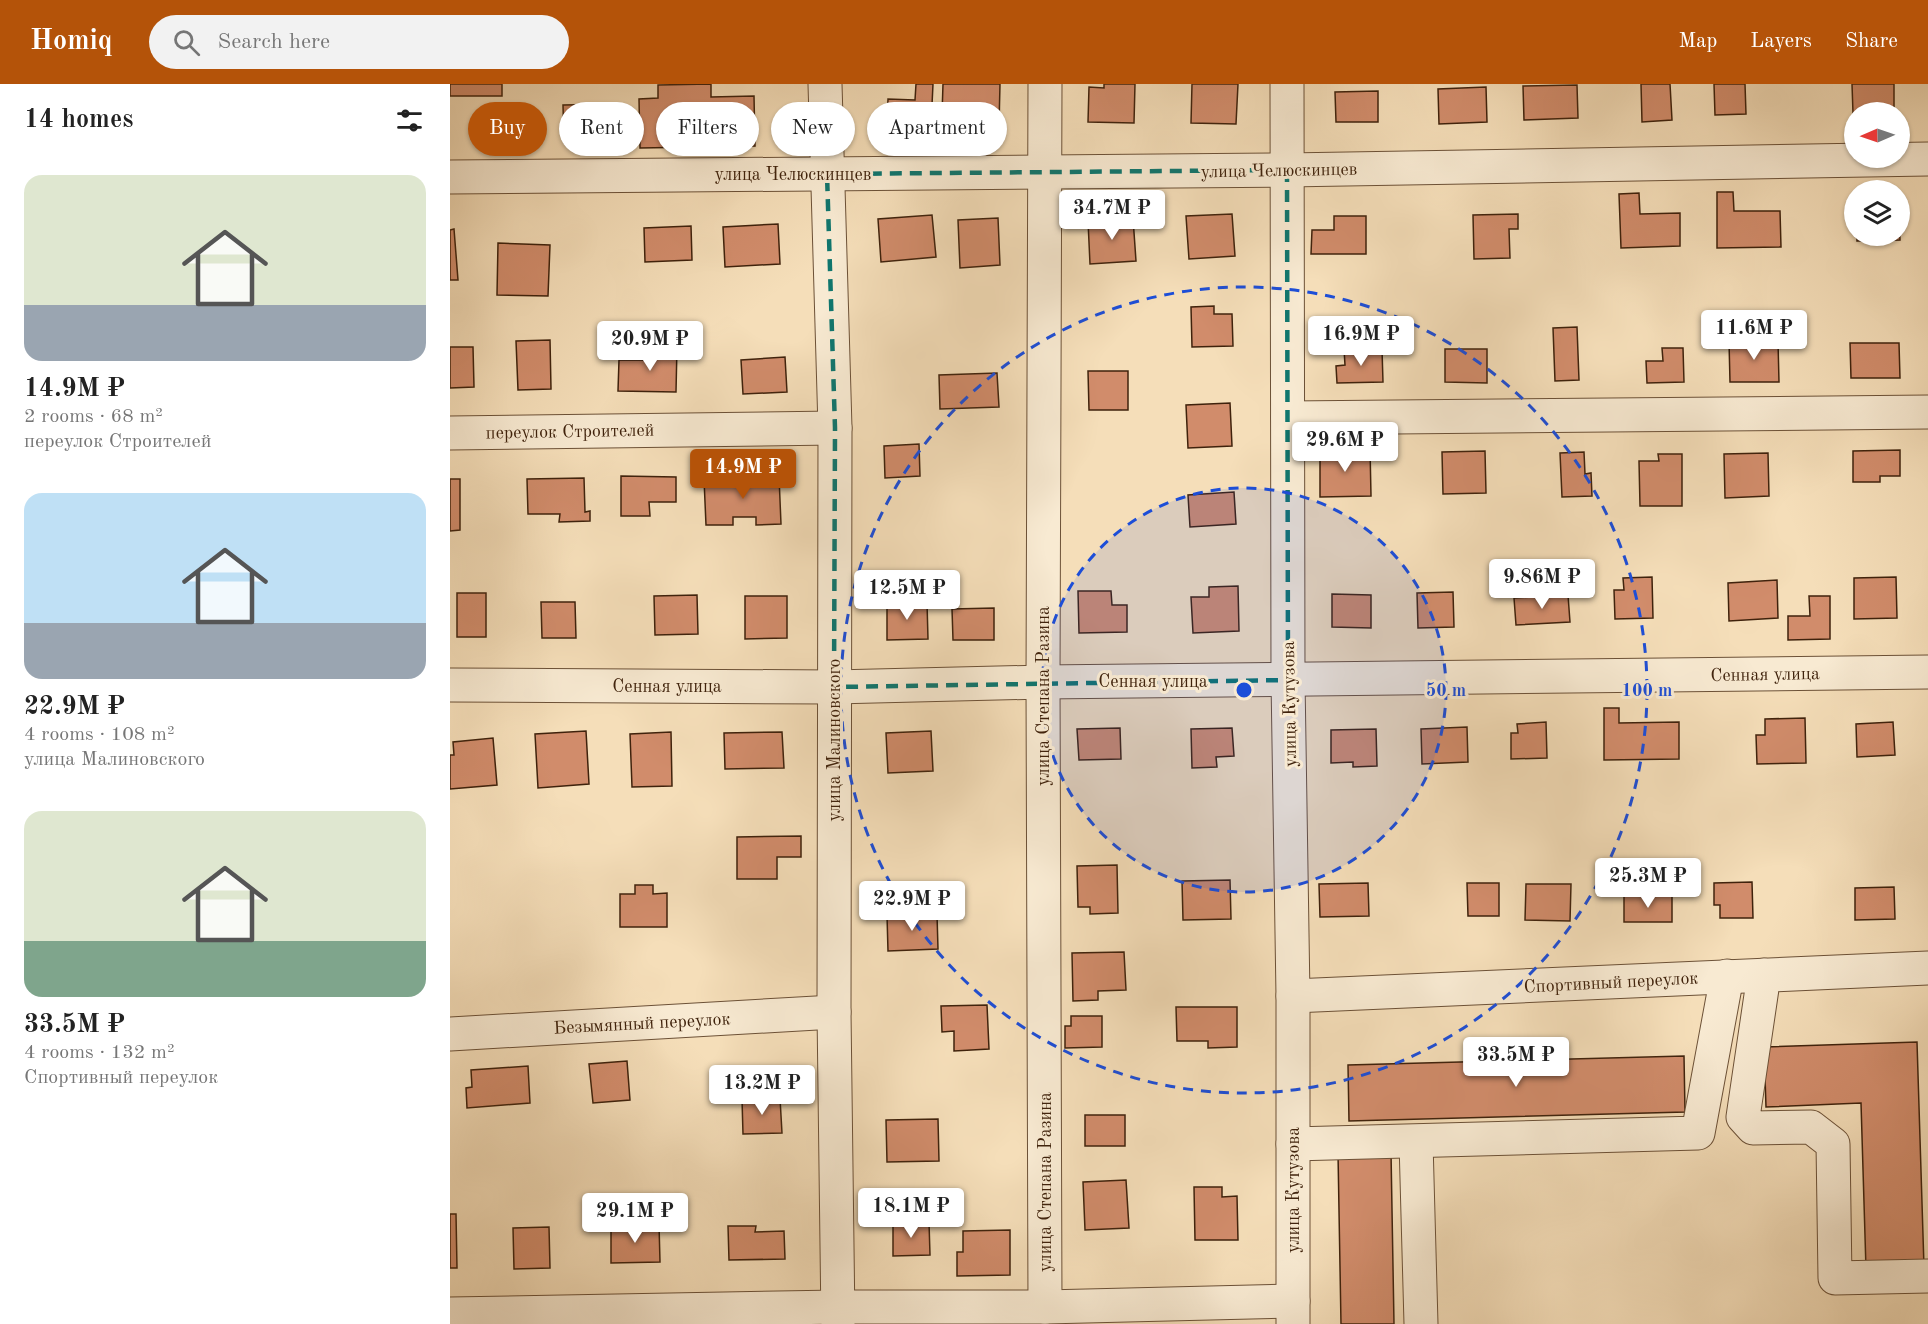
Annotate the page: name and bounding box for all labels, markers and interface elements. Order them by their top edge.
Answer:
search box [149,15,569,69]
icon: search [170,26,203,59]
text: Homiq [30,28,113,56]
text: Search here [218,31,330,53]
text: Map [1678,31,1717,52]
text: Layers [1750,31,1812,52]
text: Share [1845,31,1898,52]
chip: Buy [468,102,547,156]
chip: Rent [559,102,644,156]
chip: Filters [656,102,759,156]
chip: New [771,102,855,156]
chip: Apartment [867,102,1007,156]
north arrow [1844,102,1910,168]
map controls [1844,102,1910,246]
icon: filters [393,104,426,137]
text: 14 homes [24,107,133,133]
street label: улица Челюскинцев [1200,161,1358,181]
street label: улица Челюскинцев [715,166,871,184]
button: layers [1844,180,1910,246]
pin: 34.7M ₽ [1057,190,1167,241]
text: 34.7M ₽ [1073,199,1151,219]
icon: home [171,214,279,322]
pin: 11.6M ₽ [1699,310,1809,361]
pin: 16.9M ₽ [1306,316,1416,367]
text: 11.6M ₽ [1715,319,1793,339]
pin: 20.9M ₽ [595,321,705,372]
text: 16.9M ₽ [1322,325,1400,345]
text: 20.9M ₽ [611,330,689,350]
text: 14.9M ₽ [24,376,125,402]
text: 2 rooms · 68 m² [24,407,163,427]
street label: переулок Строителей [486,422,654,442]
pin: 29.6M ₽ [1290,422,1400,473]
text: 29.6M ₽ [1306,431,1384,451]
text: переулок Строителей [24,432,211,452]
pin: 14.9M ₽ [688,449,798,500]
text: 14.9M ₽ [704,458,782,478]
icon: home [171,532,279,640]
pin: 9.86M ₽ [1487,559,1597,610]
text: 9.86M ₽ [1503,568,1581,588]
pin: 12.5M ₽ [852,570,962,621]
text: 12.5M ₽ [868,579,946,599]
street label: улица Степана Разина [1035,606,1053,786]
street label: улица Кутузова [1280,641,1300,767]
street label: улица Малиновского [826,658,844,821]
street label: Сенная улица [1710,665,1820,685]
street label: Сенная улица [1098,673,1208,691]
street label: Сенная улица [612,678,722,696]
centre of rings [1234,680,1254,700]
text: 50 m [1426,682,1466,700]
text: 100 m [1622,682,1672,700]
text: 22.9M ₽ [24,694,125,720]
text: 4 rooms · 108 m² [24,725,174,745]
text: улица Малиновского [24,750,205,770]
icon: home [171,850,279,958]
pin: 25.3M ₽ [1593,858,1703,909]
text: 25.3M ₽ [1609,867,1687,887]
pin: 22.9M ₽ [857,881,967,932]
text: 22.9M ₽ [873,890,951,910]
street label: Спортивный переулок [1523,969,1699,997]
street label: Безымянный переулок [553,1010,731,1038]
text: 33.5M ₽ [24,1012,125,1038]
pin: 33.5M ₽ [1461,1037,1571,1088]
text: 4 rooms · 132 m² [24,1043,174,1063]
text: 33.5M ₽ [1477,1046,1555,1066]
pin: 13.2M ₽ [707,1065,817,1116]
text: Спортивный переулок [24,1068,218,1088]
text: 13.2M ₽ [723,1074,801,1094]
street label: улица Степана Разина [1037,1092,1055,1272]
street label: улица Кутузова [1285,1127,1303,1253]
pin: 18.1M ₽ [856,1188,966,1239]
pin: 29.1M ₽ [580,1193,690,1244]
text: 18.1M ₽ [872,1197,950,1217]
text: 29.1M ₽ [596,1202,674,1222]

